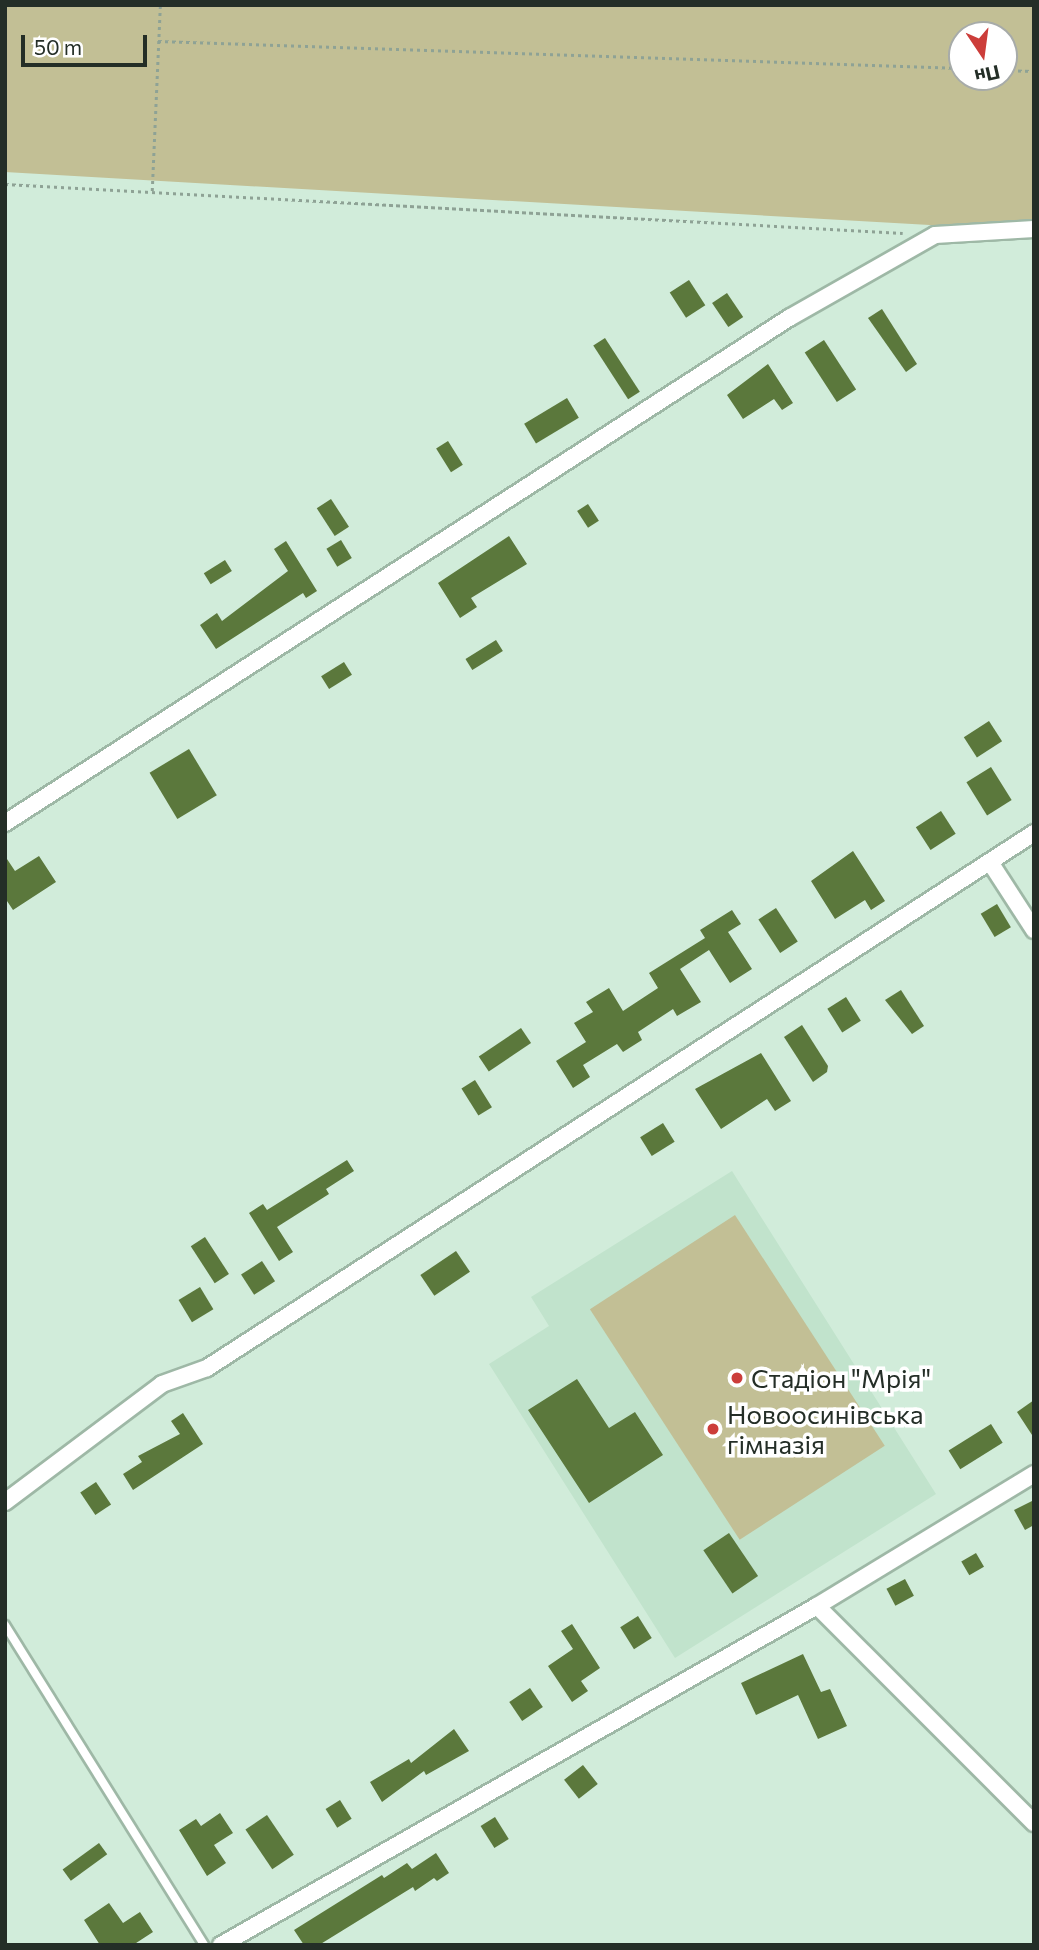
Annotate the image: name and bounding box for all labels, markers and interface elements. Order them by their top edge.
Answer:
scale bar [24,21,150,65]
north arrow [948,21,1018,91]
text: 50 m [34,34,82,59]
text: Пн [973,61,1002,89]
place label: Стадіон "Мрія" [751,1362,931,1394]
marker: Стадіон "Мрія" [729,1370,745,1386]
place label: Новоосинівська гімназія [727,1398,924,1460]
marker: Новоосинівська гімназія [705,1421,721,1437]

